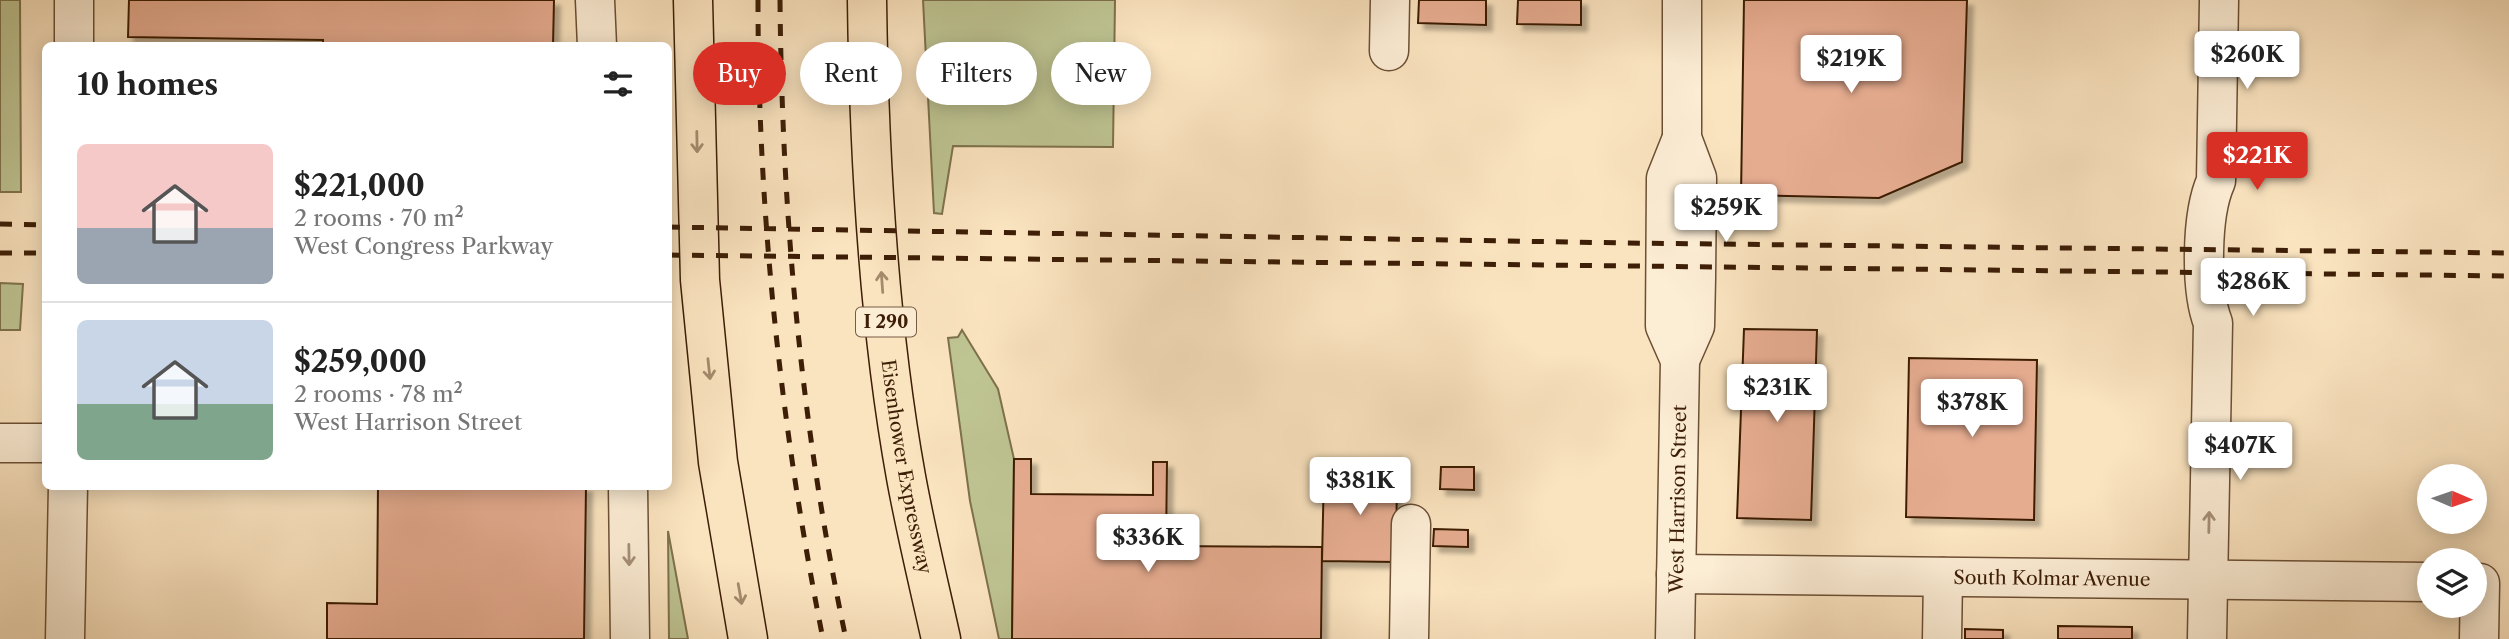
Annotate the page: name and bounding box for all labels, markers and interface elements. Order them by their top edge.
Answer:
pin: $260K [2198,32,2296,91]
pin: $219K [1802,36,1900,95]
text: $260K [2210,40,2284,68]
chip: Buy [693,42,786,105]
chip: Rent [800,42,902,105]
chip: Filters [916,42,1037,105]
chip: New [1051,42,1151,105]
text: $219K [1817,44,1885,72]
icon: filters [599,65,637,103]
text: 10 homes [77,66,218,103]
one-way arrow [690,130,703,153]
pin: $221K [2208,132,2306,192]
text: $221K [2223,141,2291,169]
text: $221,000 [294,167,425,204]
icon: home [133,172,217,256]
pin: $259K [1677,184,1775,244]
text: $259K [1690,193,1762,221]
text: 2 rooms · 70 m² [294,204,464,232]
text: West Congress Parkway [294,232,553,260]
pin: $286K [2204,258,2302,318]
text: $286K [2217,267,2289,295]
one-way arrow [875,271,888,294]
road number: I 290 [856,308,916,336]
text: $259,000 [294,343,427,380]
icon: home [133,348,217,432]
one-way arrow [702,357,715,380]
street label: Eisenhower Expressway [876,358,937,577]
pin: $231K [1728,364,1826,424]
text: $231K [1743,373,1811,401]
text: 2 rooms · 78 m² [294,380,463,408]
pin: $378K [1923,380,2021,439]
text: $378K [1937,388,2007,416]
street label: West Harrison Street [1665,404,1691,595]
text: West Harrison Street [294,408,522,436]
pin: $407K [2191,422,2289,482]
text: $407K [2204,431,2276,459]
pin: $381K [1311,458,1409,517]
north arrow [2417,464,2487,534]
map controls [2417,464,2487,618]
text: $381K [1326,466,1394,494]
one-way arrow [2202,511,2216,534]
pin: $336K [1099,514,1197,574]
text: $336K [1113,523,1183,551]
one-way arrow [622,543,636,566]
button: layers [2417,548,2487,618]
street label: South Kolmar Avenue [1953,566,2151,591]
one-way arrow [734,582,747,605]

